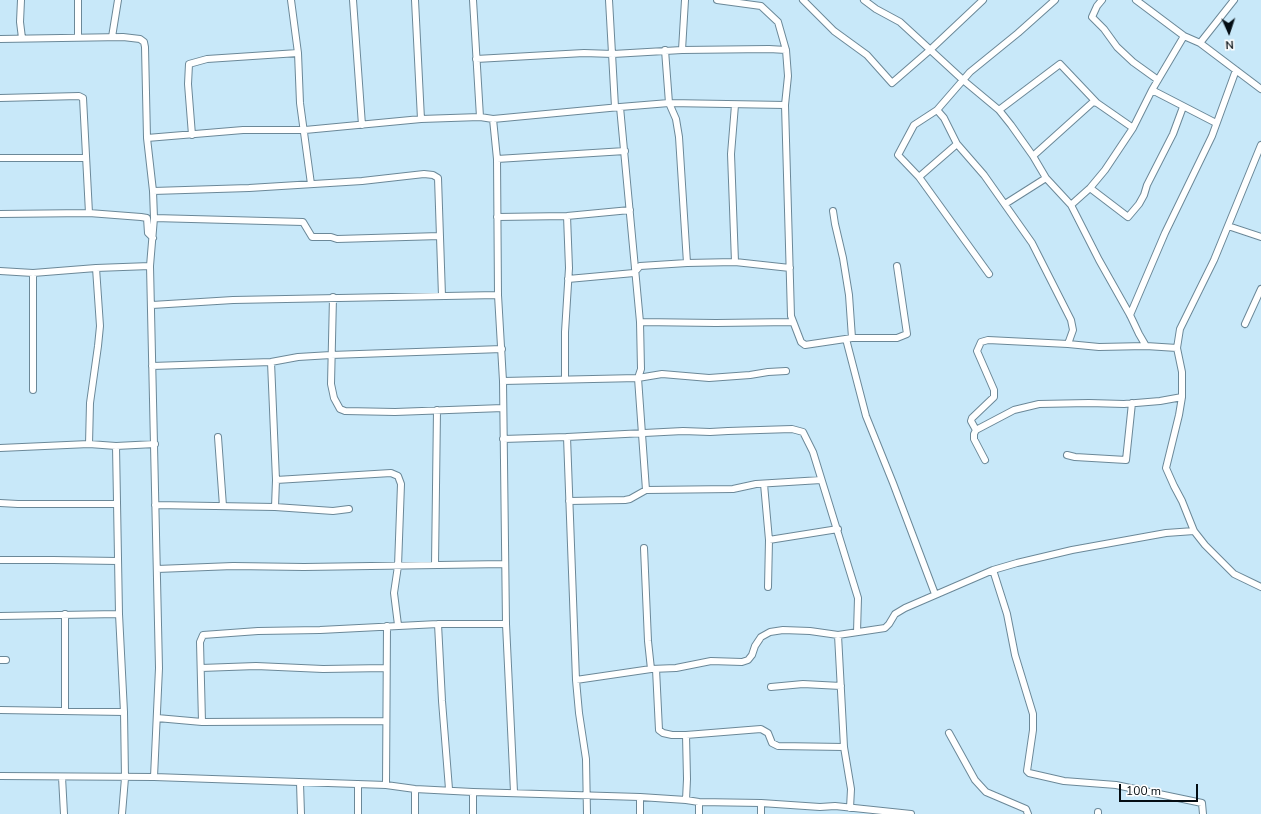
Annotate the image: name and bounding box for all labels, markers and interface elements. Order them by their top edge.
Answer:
north arrow [1209,12,1249,52]
text: N [1225,37,1234,52]
scale bar [1121,776,1200,802]
text: 100 m [1126,783,1161,799]

